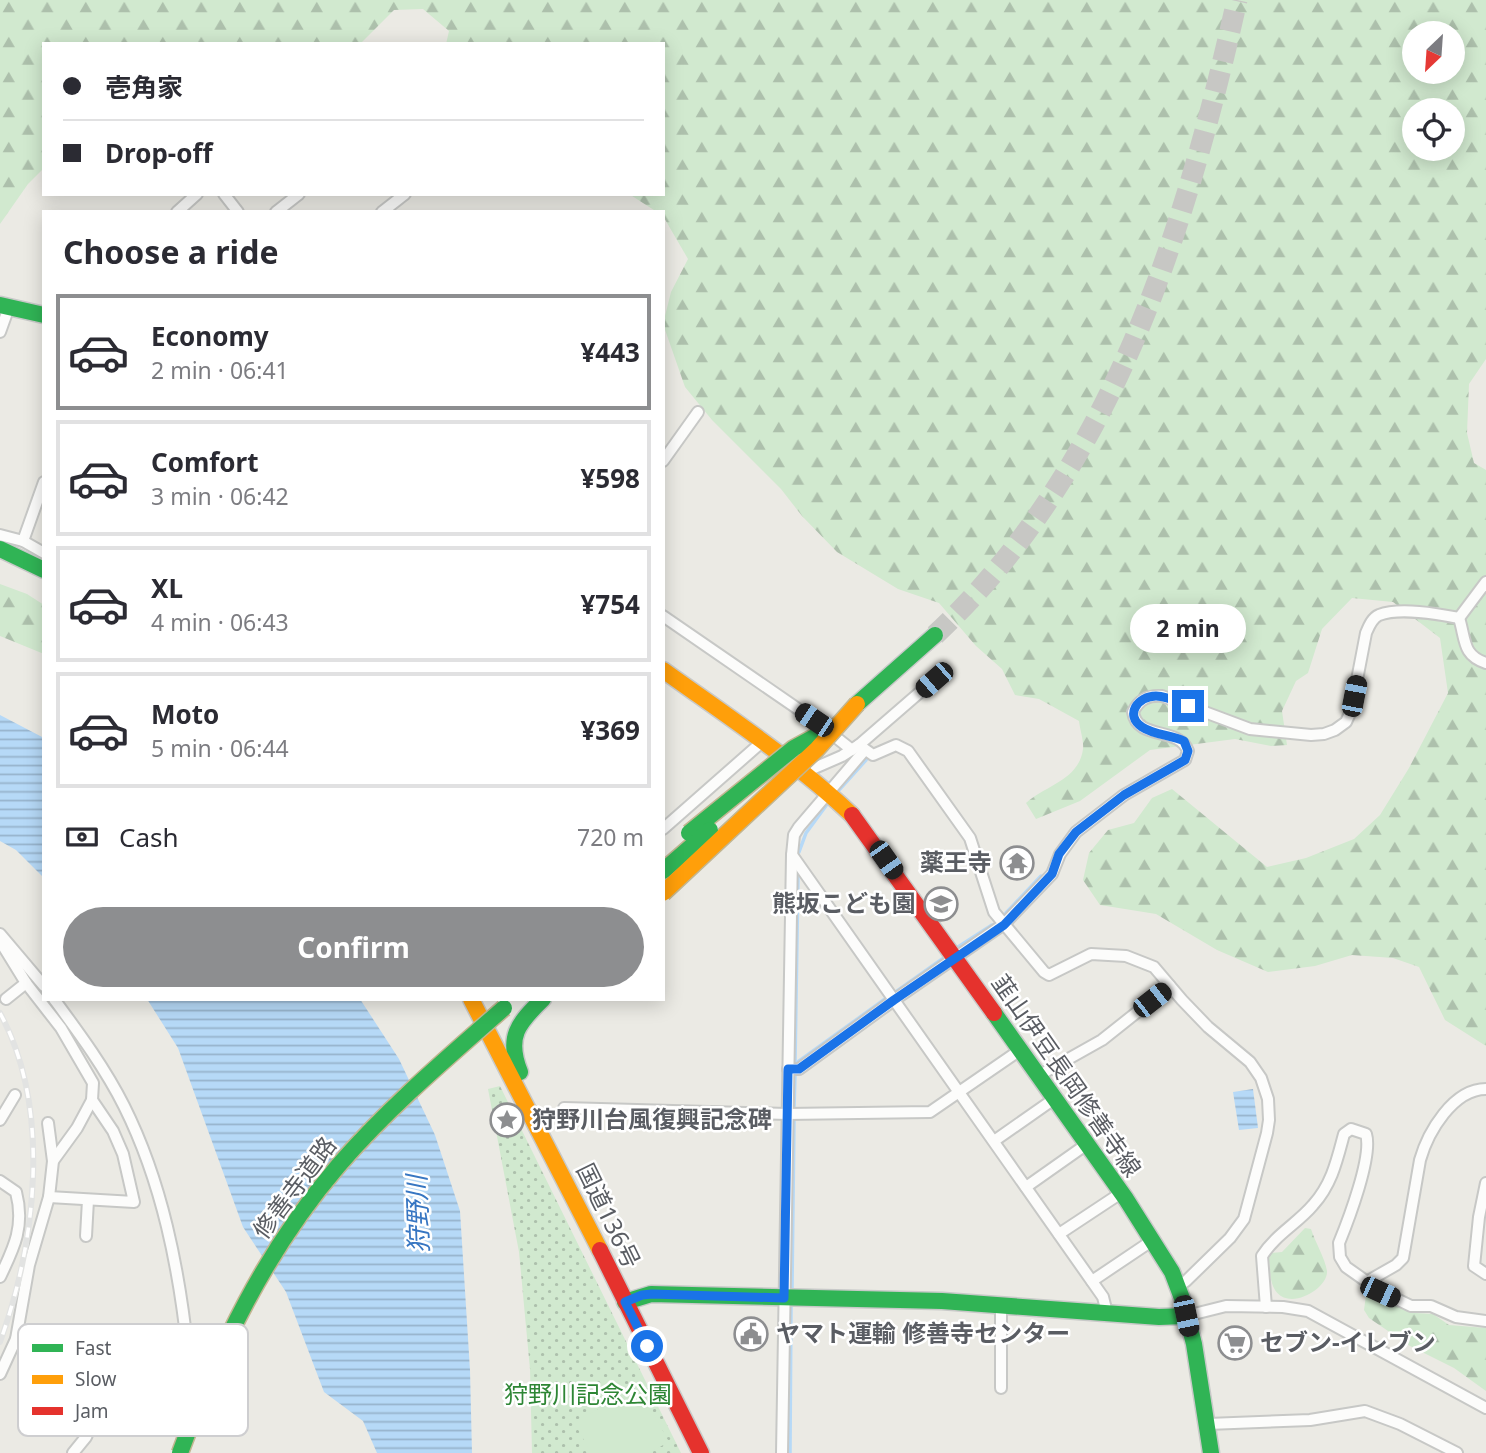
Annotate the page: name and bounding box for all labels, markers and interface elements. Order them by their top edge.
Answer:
north arrow [1402,21,1465,84]
map controls [1402,21,1465,161]
text: 壱角家 [105,69,183,105]
button: locate [1402,98,1465,161]
text: Drop-off [105,135,212,171]
text: Choose a ride [63,230,279,273]
text: Economy [151,318,269,354]
icon: car [67,321,130,384]
text: ¥443 [581,334,640,370]
text: 2 min · 06:41 [151,354,289,386]
text: Comfort [151,444,259,480]
icon: car [67,447,130,510]
text: ¥598 [581,460,640,496]
text: 3 min · 06:42 [151,480,289,512]
text: XL [151,570,183,606]
icon: car [67,573,130,636]
text: ¥754 [581,586,640,622]
callout: 2 min [1130,604,1246,654]
text: 4 min · 06:43 [151,606,289,638]
text: 2 min [1156,612,1220,644]
car [912,658,957,702]
car [1340,673,1369,719]
route end [1172,690,1204,722]
text: Moto [151,696,219,732]
icon: car [67,699,130,762]
car [791,700,838,740]
text: ¥369 [581,712,640,748]
text: 5 min · 06:44 [151,732,289,764]
icon: cash [63,818,101,856]
text: Cash [119,819,179,855]
text: 720 m [577,821,644,853]
car [866,837,907,883]
temple icon: 薬王寺 [998,844,1036,882]
place label: 薬王寺 [920,845,992,878]
school or university icon: 熊坂こども園 [922,885,960,923]
place label: 熊坂こども園 [772,886,916,919]
button: Confirm [63,907,644,987]
street label: 韮山伊豆長岡修善寺線 [985,967,1150,1183]
car [1129,979,1176,1021]
place icon: 狩野川台風復興記念碑 [488,1101,526,1139]
place label: 狩野川台風復興記念碑 [532,1102,772,1135]
street label: 修善寺道路 [245,1129,343,1245]
street label: 国道136号 [570,1157,649,1273]
water label: 狩野川 [398,1171,436,1254]
car [1357,1274,1404,1310]
car [1172,1293,1201,1339]
public building icon: ヤマト運輸 修善寺センター [732,1315,770,1353]
place label: ヤマト運輸 修善寺センター [776,1316,1070,1349]
legend [18,1324,248,1436]
supermarket icon: セブン-イレブン [1216,1324,1254,1362]
place label: セブン-イレブン [1260,1325,1436,1358]
route start [631,1330,663,1362]
text: Fast [75,1335,112,1361]
text: Slow [75,1366,116,1392]
park label: 狩野川記念公園 [504,1377,672,1410]
text: Jam [73,1398,109,1424]

